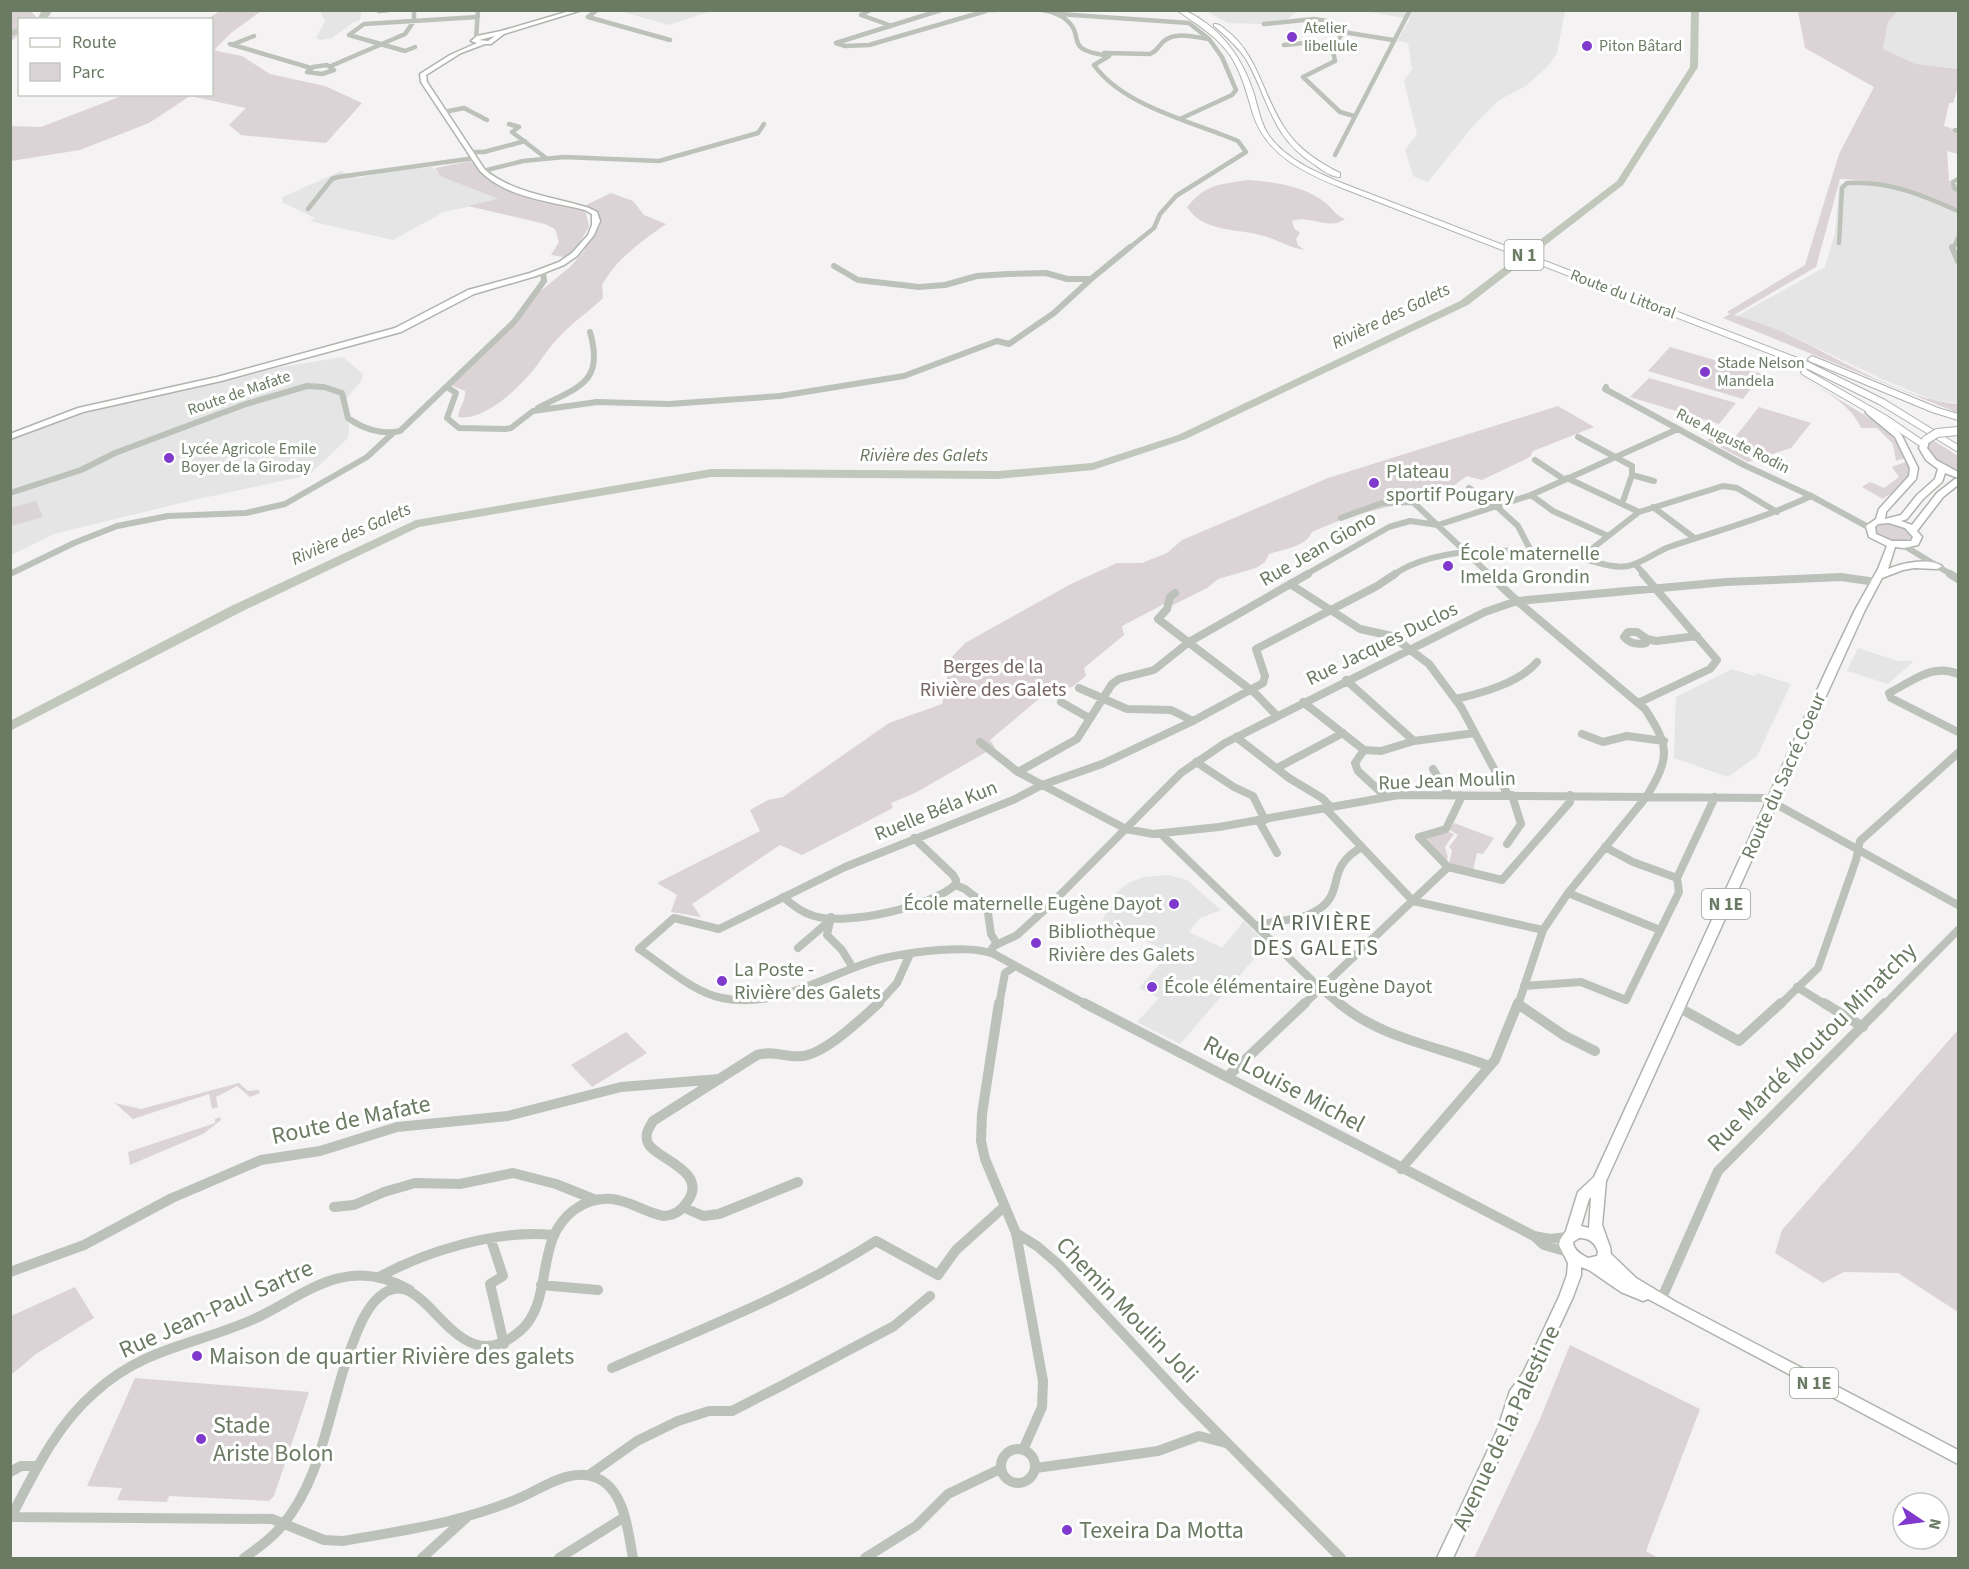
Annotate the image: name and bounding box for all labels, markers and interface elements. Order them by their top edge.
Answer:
place label: Atelier libellule [1304,17,1358,57]
legend [18,18,213,96]
text: Route [72,30,116,55]
marker: Atelier libellule [1285,30,1299,44]
place label: Piton Bâtard [1599,35,1682,57]
marker: Piton Bâtard [1580,39,1594,53]
text: Parc [72,60,105,85]
road number: N 1 [1504,240,1544,270]
street label: Route du Littoral [1567,264,1679,324]
water label: Rivière des Galets [1328,277,1454,355]
place label: Stade Nelson Mandela [1717,352,1805,392]
street label: Route de Mafate [185,365,294,421]
marker: Stade Nelson Mandela [1698,365,1712,379]
street label: Rue Auguste Rodin [1672,403,1794,479]
place label: Lycée Agricole Emile Boyer de la Giroday [181,438,316,478]
water label: Rivière des Galets [860,443,988,468]
marker: Lycée Agricole Emile Boyer de la Giroday [162,451,176,465]
place label: Plateau sportif Pougary [1386,458,1515,509]
marker: Plateau sportif Pougary [1367,476,1381,490]
water label: Rivière des Galets [287,496,415,572]
street label: Rue Jean Giono [1255,504,1381,594]
place label: École maternelle Imelda Grondin [1460,540,1600,591]
marker: École maternelle Imelda Grondin [1441,559,1455,573]
street label: Rue Jacques Duclos [1302,595,1462,693]
park label: Berges de la Rivière des Galets [920,653,1066,704]
street label: Route du Sacré Coeur [1735,688,1833,864]
street label: Rue Jean Moulin [1378,765,1516,797]
street label: Ruelle Béla Kun [870,774,1002,848]
road number: N 1E [1702,889,1750,919]
place label: École maternelle Eugène Dayot [903,890,1162,918]
marker: École maternelle Eugène Dayot [1167,897,1181,911]
district label: LA RIVIÈRE DES GALETS [1253,907,1379,964]
place label: Bibliothèque Rivière des Galets [1048,918,1195,969]
street label: Rue Mardé Moutou Minatchy [1699,934,1925,1160]
marker: Bibliothèque Rivière des Galets [1029,936,1043,950]
place label: La Poste - Rivière des Galets [734,956,881,1007]
place label: École élémentaire Eugène Dayot [1164,973,1432,1001]
marker: La Poste - Rivière des Galets [715,974,729,988]
marker: École élémentaire Eugène Dayot [1145,980,1159,994]
street label: Rue Louise Michel [1197,1027,1371,1141]
street label: Route de Mafate [268,1086,434,1154]
street label: Chemin Moulin Joli [1048,1229,1206,1391]
street label: Rue Jean-Paul Sartre [113,1250,319,1368]
street label: Avenue de la Palestine [1443,1319,1569,1537]
place label: Maison de quartier Rivière des galets [209,1339,574,1374]
marker: Maison de quartier Rivière des galets [190,1349,204,1363]
road number: N 1E [1790,1368,1838,1398]
place label: Stade Ariste Bolon [213,1408,334,1471]
marker: Stade Ariste Bolon [194,1432,208,1446]
north arrow [1891,1491,1951,1551]
place label: Texeira Da Motta [1079,1513,1244,1548]
text: N [1923,1516,1947,1532]
marker: Texeira Da Motta [1060,1523,1074,1537]

